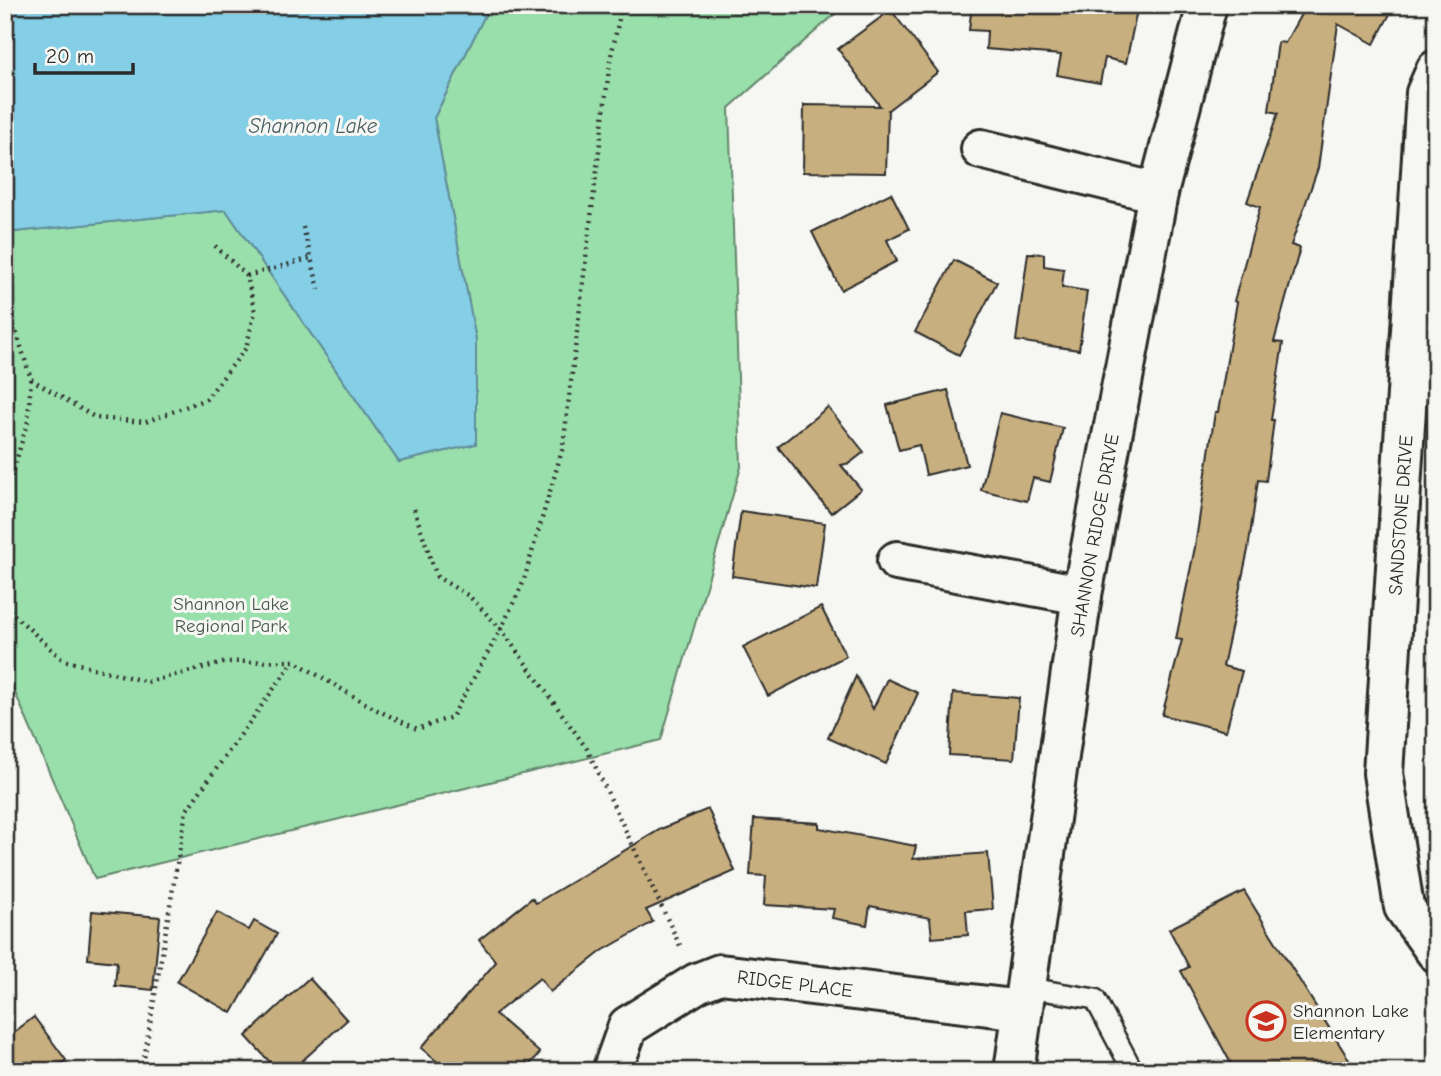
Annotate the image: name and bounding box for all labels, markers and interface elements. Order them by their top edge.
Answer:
scale bar [35,32,133,76]
text: 20 m [46,44,94,68]
water label: Shannon Lake [249,114,378,138]
street label: SHANNON RIDGE DRIVE [1066,432,1124,638]
street label: SANDSTONE DRIVE [1384,434,1418,596]
park label: Shannon Lake Regional Park [173,593,289,637]
street label: RIDGE PLACE [736,966,854,1002]
school or university icon: Shannon Lake Elementary [1245,1000,1287,1042]
place label: Shannon Lake Elementary [1293,1000,1409,1044]

